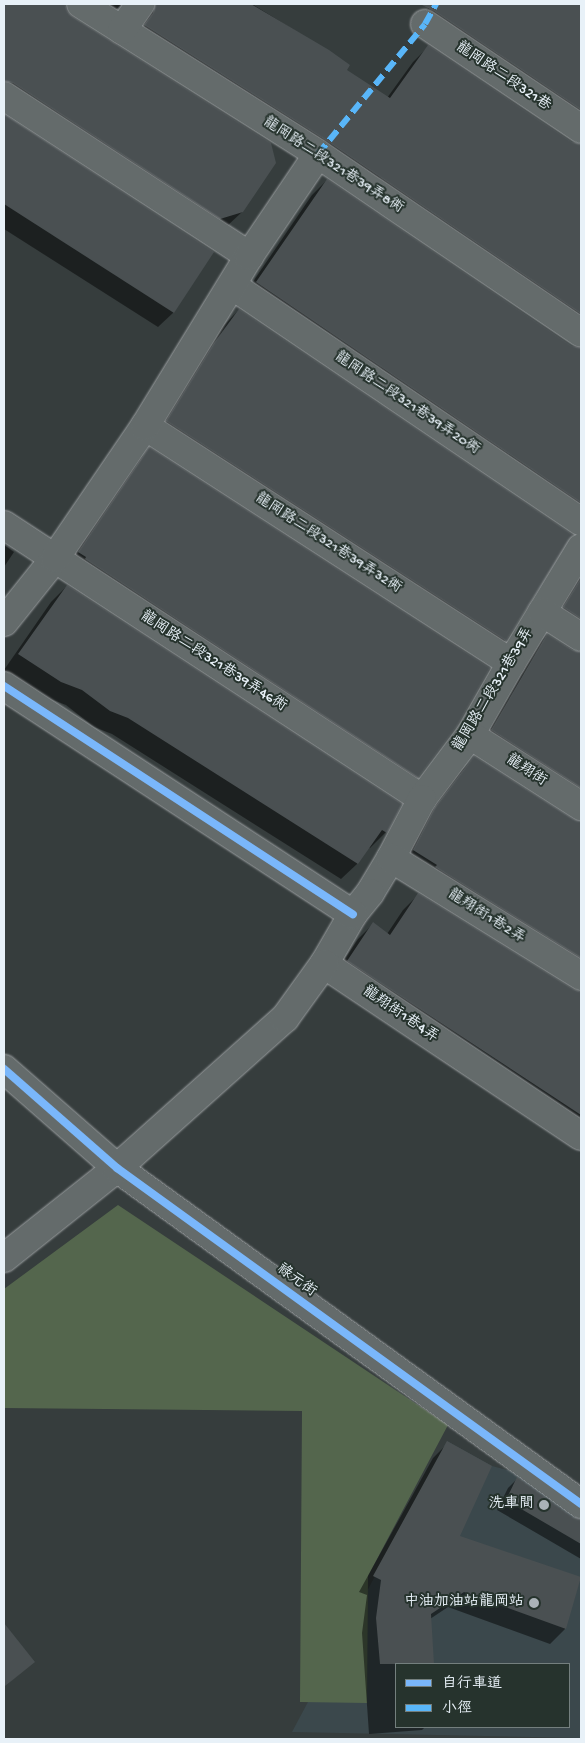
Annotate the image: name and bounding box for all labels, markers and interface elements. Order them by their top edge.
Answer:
street label: 龍岡路二段321巷 [452,38,554,116]
street label: 龍岡路二段321巷39弄8衖 [259,114,407,218]
street label: 龍岡路二段321巷39弄20衖 [331,348,483,460]
street label: 龍岡路二段321巷39弄32衖 [251,490,405,598]
street label: 龍岡路二段321巷39弄46衖 [136,608,290,716]
street label: 龍岡路二段321巷39弄 [450,625,538,755]
street label: 龍翔街 [502,751,550,791]
street label: 龍翔街1巷2弄 [444,886,528,948]
street label: 龍翔街1巷4弄 [358,983,442,1047]
street label: 祿元街 [273,1260,319,1302]
place label: 洗車間 [489,1496,534,1514]
marker: 洗車間 [538,1499,550,1511]
place label: 中油加油站龍岡站 [404,1594,524,1612]
marker: 中油加油站龍岡站 [528,1597,540,1609]
legend [395,1663,570,1728]
text: 自行車道 [442,1675,502,1693]
text: 小徑 [442,1700,472,1718]

